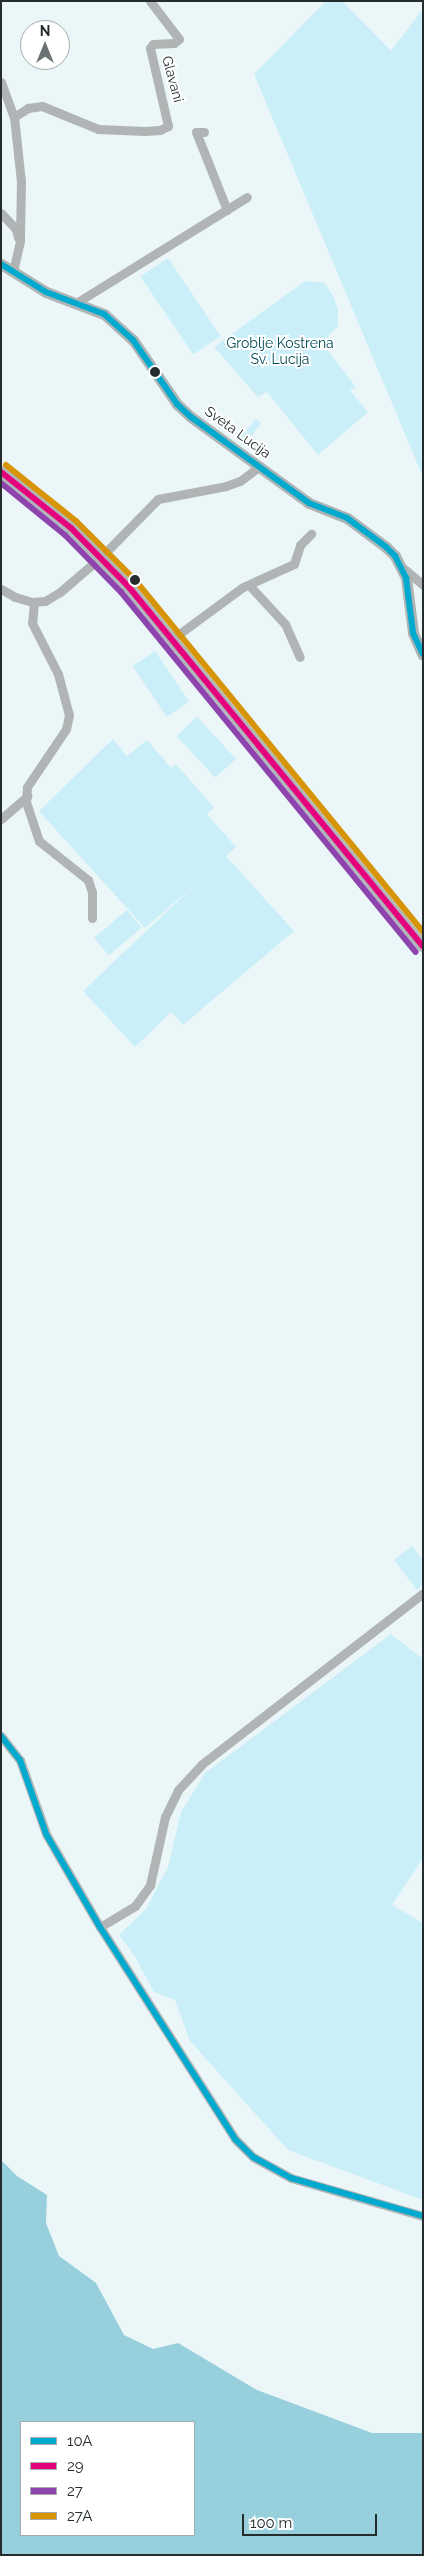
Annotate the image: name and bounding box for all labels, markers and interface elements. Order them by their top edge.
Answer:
north arrow [20,20,70,70]
text: N [40,23,50,39]
street label: Glavani [159,54,187,104]
park label: Groblje Kostrena Sv. Lucija [226,335,334,368]
unlabelled marker [150,367,160,377]
street label: Sveta Lucija [202,402,274,462]
unlabelled marker [130,575,140,585]
legend [20,2421,195,2536]
text: 10A [67,2432,92,2450]
text: 29 [67,2457,84,2475]
text: 27 [67,2482,83,2500]
scale bar [244,2504,379,2536]
text: 27A [67,2507,92,2525]
text: 100 m [250,2514,292,2532]

